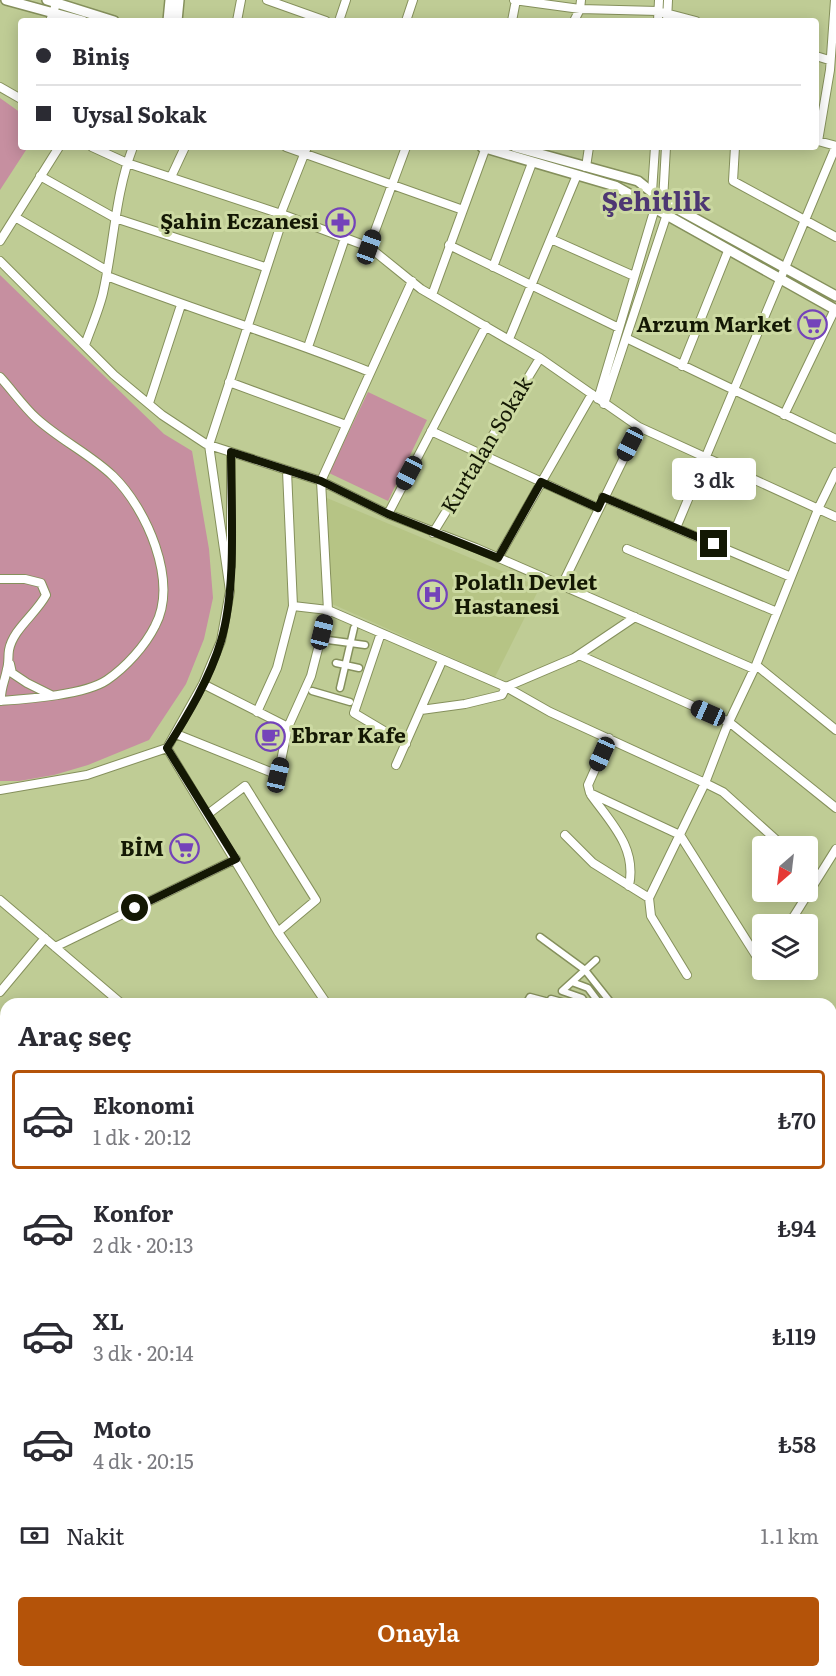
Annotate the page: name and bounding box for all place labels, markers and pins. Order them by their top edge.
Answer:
place label: Şahin Eczanesi [160,204,319,235]
pharmacy icon: Şahin Eczanesi [324,206,356,238]
place label: Arzum Market [636,307,793,338]
supermarket icon: Arzum Market [797,309,829,341]
place label: Polatlı Devlet Hastanesi [454,565,598,620]
hospital icon: Polatlı Devlet Hastanesi [417,579,449,611]
place label: Ebrar Kafe [291,718,406,749]
cafe icon: Ebrar Kafe [254,720,286,752]
place label: BİM [120,831,164,862]
supermarket icon: BİM [169,833,201,865]

